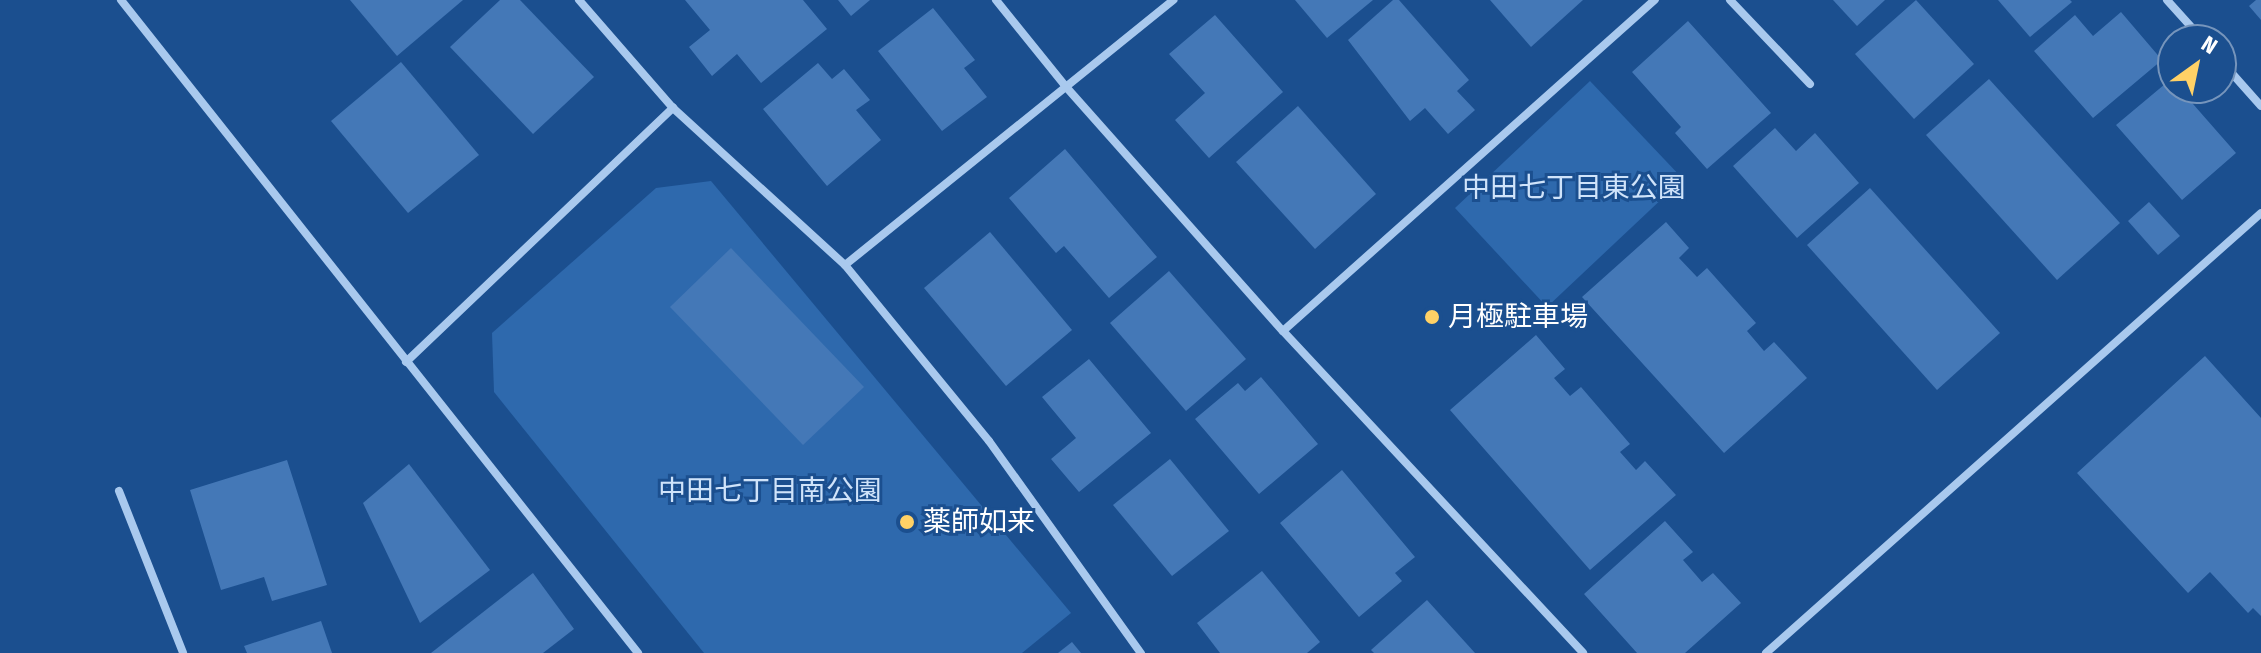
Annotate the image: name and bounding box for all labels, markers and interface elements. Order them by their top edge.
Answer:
north arrow [2157,24,2237,104]
text: N [2196,30,2222,60]
park label: 中田七丁目東公園 [1462,171,1686,205]
place label: 月極駐車場 [1448,300,1588,334]
marker: 月極駐車場 [1423,308,1441,326]
park label: 中田七丁目南公園 [658,474,882,508]
place label: 薬師如来 [923,505,1035,539]
marker: 薬師如来 [898,513,916,531]

